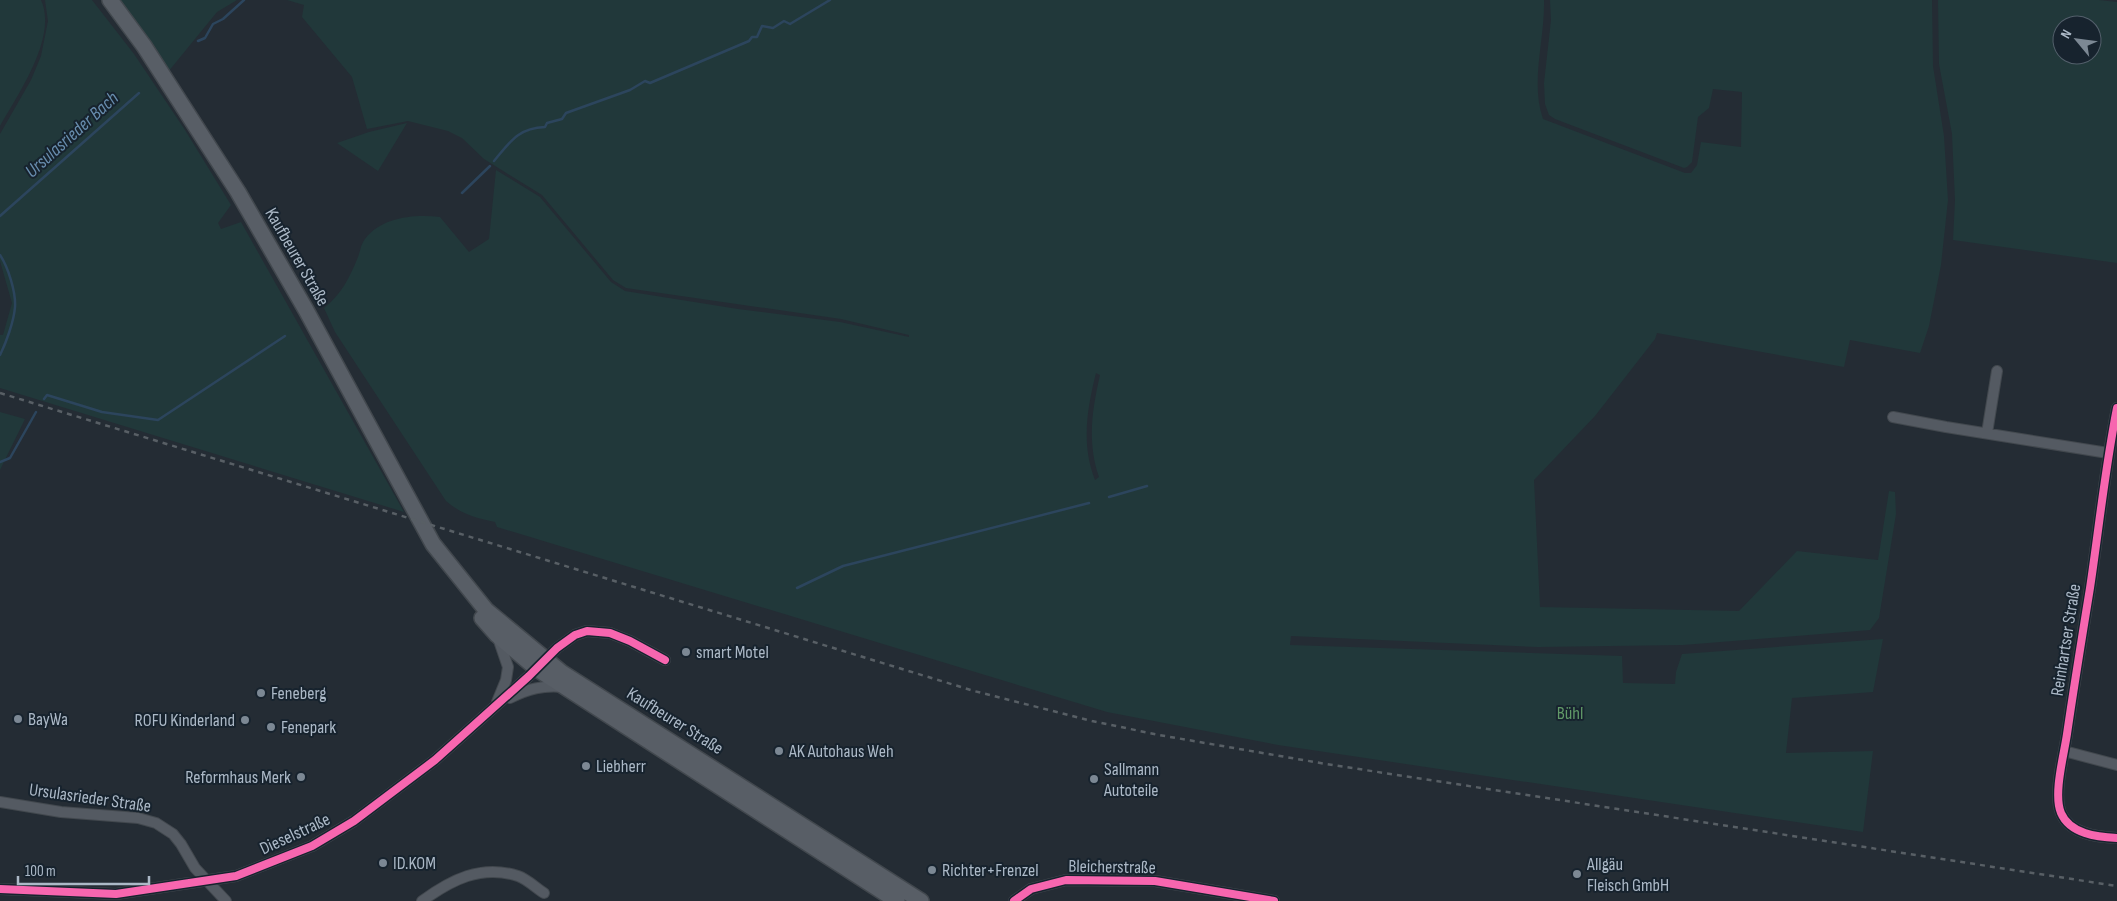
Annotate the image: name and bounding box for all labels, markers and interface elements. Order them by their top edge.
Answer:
north arrow [2052,15,2102,65]
text: N [2057,27,2075,41]
water label: Ursulasrieder Bach [21,87,123,183]
street label: Kaufbeurer Straße [260,204,334,310]
street label: Reinhartser Straße [2047,582,2085,698]
place label: smart Motel [696,642,769,663]
marker: smart Motel [680,646,692,658]
place label: Feneberg [271,683,326,704]
street label: Kaufbeurer Straße [623,683,727,759]
marker: Feneberg [255,687,267,699]
park label: Bühl [1557,703,1583,724]
place label: BayWa [28,709,68,730]
place label: ROFU Kinderland [135,710,235,731]
marker: BayWa [12,713,24,725]
marker: ROFU Kinderland [239,714,251,726]
place label: Fenepark [281,717,336,738]
marker: Fenepark [265,721,277,733]
place label: AK Autohaus Weh [788,741,894,762]
marker: AK Autohaus Weh [773,745,785,757]
place label: Liebherr [596,756,646,777]
place label: Sallmann Autoteile [1103,759,1159,801]
marker: Liebherr [580,760,592,772]
place label: Reformhaus Merk [185,767,291,788]
marker: Reformhaus Merk [295,771,307,783]
marker: Sallmann Autoteile [1088,773,1100,785]
street label: Ursulasrieder Straße [28,779,152,817]
street label: Dieselstraße [257,809,333,859]
place label: ID.KOM [393,853,436,874]
scale bar [18,854,149,886]
place label: Allgäu Fleisch GmbH [1586,854,1669,896]
street label: Bleicherstraße [1068,856,1156,878]
marker: ID.KOM [377,857,389,869]
place label: Richter+Frenzel [942,860,1039,881]
text: 100 m [25,862,56,881]
marker: Richter+Frenzel [926,864,938,876]
marker: Allgäu Fleisch GmbH [1571,868,1583,880]

